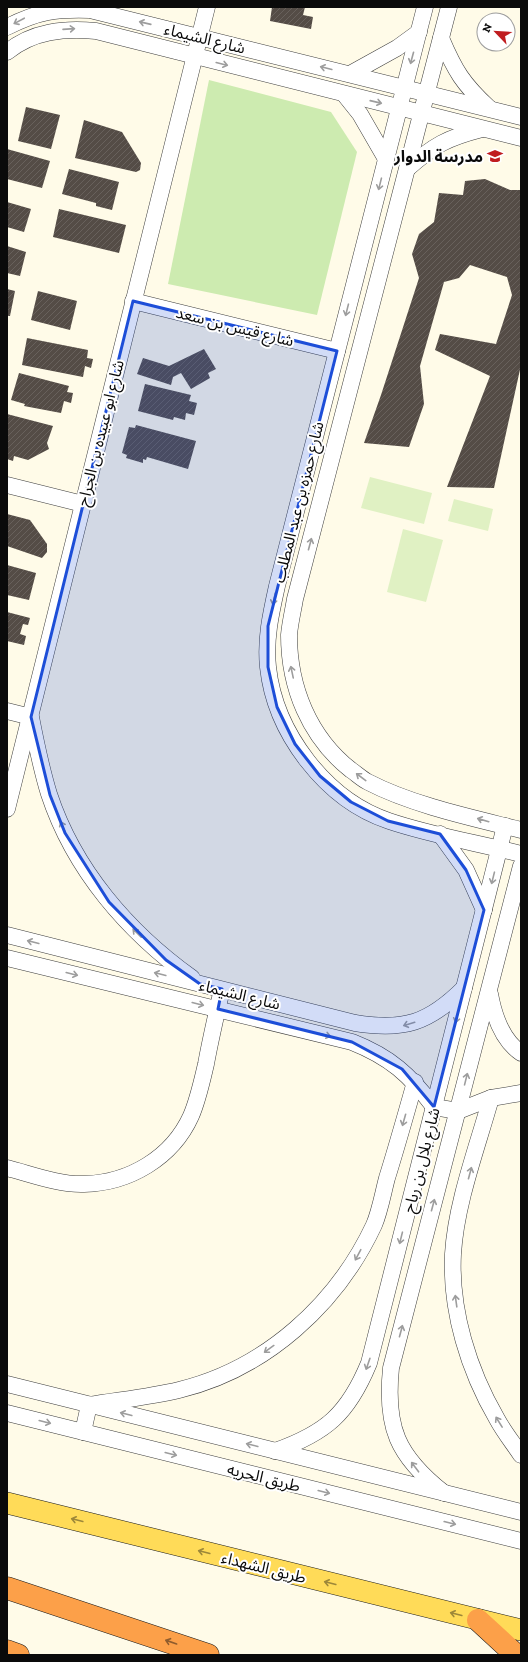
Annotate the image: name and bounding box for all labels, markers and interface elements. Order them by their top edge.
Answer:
north arrow [476,12,516,52]
one-way arrow [13,18,25,25]
one-way arrow [139,19,152,27]
street label: شارع الشيماء [162,19,247,61]
text: N [480,21,495,35]
one-way arrow [62,26,75,33]
one-way arrow [408,52,415,65]
one-way arrow [216,61,229,68]
one-way arrow [319,63,332,71]
one-way arrow [369,98,382,106]
place label: مدرسة الدوار [393,147,483,166]
school or university icon: مدرسة الدوار [486,147,504,165]
one-way arrow [375,177,383,190]
street label: شارع قيس بن سعد [173,303,296,353]
one-way arrow [343,303,351,316]
street label: شارع ابو عبيده بن الجراح [73,358,131,509]
street label: شارع حمزه بن عبد المطلب [269,420,331,585]
one-way arrow [306,538,314,551]
one-way arrow [269,592,277,605]
one-way arrow [288,666,296,679]
one-way arrow [356,773,367,782]
one-way arrow [477,816,490,823]
one-way arrow [59,821,66,833]
one-way arrow [488,871,496,884]
one-way arrow [132,928,142,938]
one-way arrow [27,938,40,945]
one-way arrow [153,969,166,977]
one-way arrow [65,970,78,978]
street label: شارع الشيماء [197,975,282,1017]
one-way arrow [192,1001,205,1009]
one-way arrow [453,1010,460,1023]
one-way arrow [402,1021,415,1028]
one-way arrow [318,1032,331,1039]
one-way arrow [463,1073,470,1086]
street label: شارع بلال بن رباح [399,1106,447,1215]
one-way arrow [400,1113,407,1126]
one-way arrow [467,1166,474,1179]
one-way arrow [430,1199,438,1212]
one-way arrow [396,1231,404,1244]
one-way arrow [353,1249,361,1261]
one-way arrow [452,1294,460,1307]
one-way arrow [398,1324,405,1337]
one-way arrow [264,1345,275,1353]
one-way arrow [364,1358,372,1370]
one-way arrow [120,1409,133,1417]
one-way arrow [495,1417,503,1428]
one-way arrow [38,1419,51,1427]
one-way arrow [246,1441,259,1448]
one-way arrow [164,1451,177,1458]
street label: طريق الحريه [225,1459,303,1497]
one-way arrow [411,1462,419,1473]
one-way arrow [318,1488,331,1496]
one-way arrow [71,1516,84,1524]
one-way arrow [444,1520,457,1528]
one-way arrow [197,1547,210,1555]
street label: طريق الشهداء [219,1548,308,1588]
one-way arrow [323,1579,336,1586]
one-way arrow [450,1610,463,1618]
one-way arrow [166,1638,178,1646]

